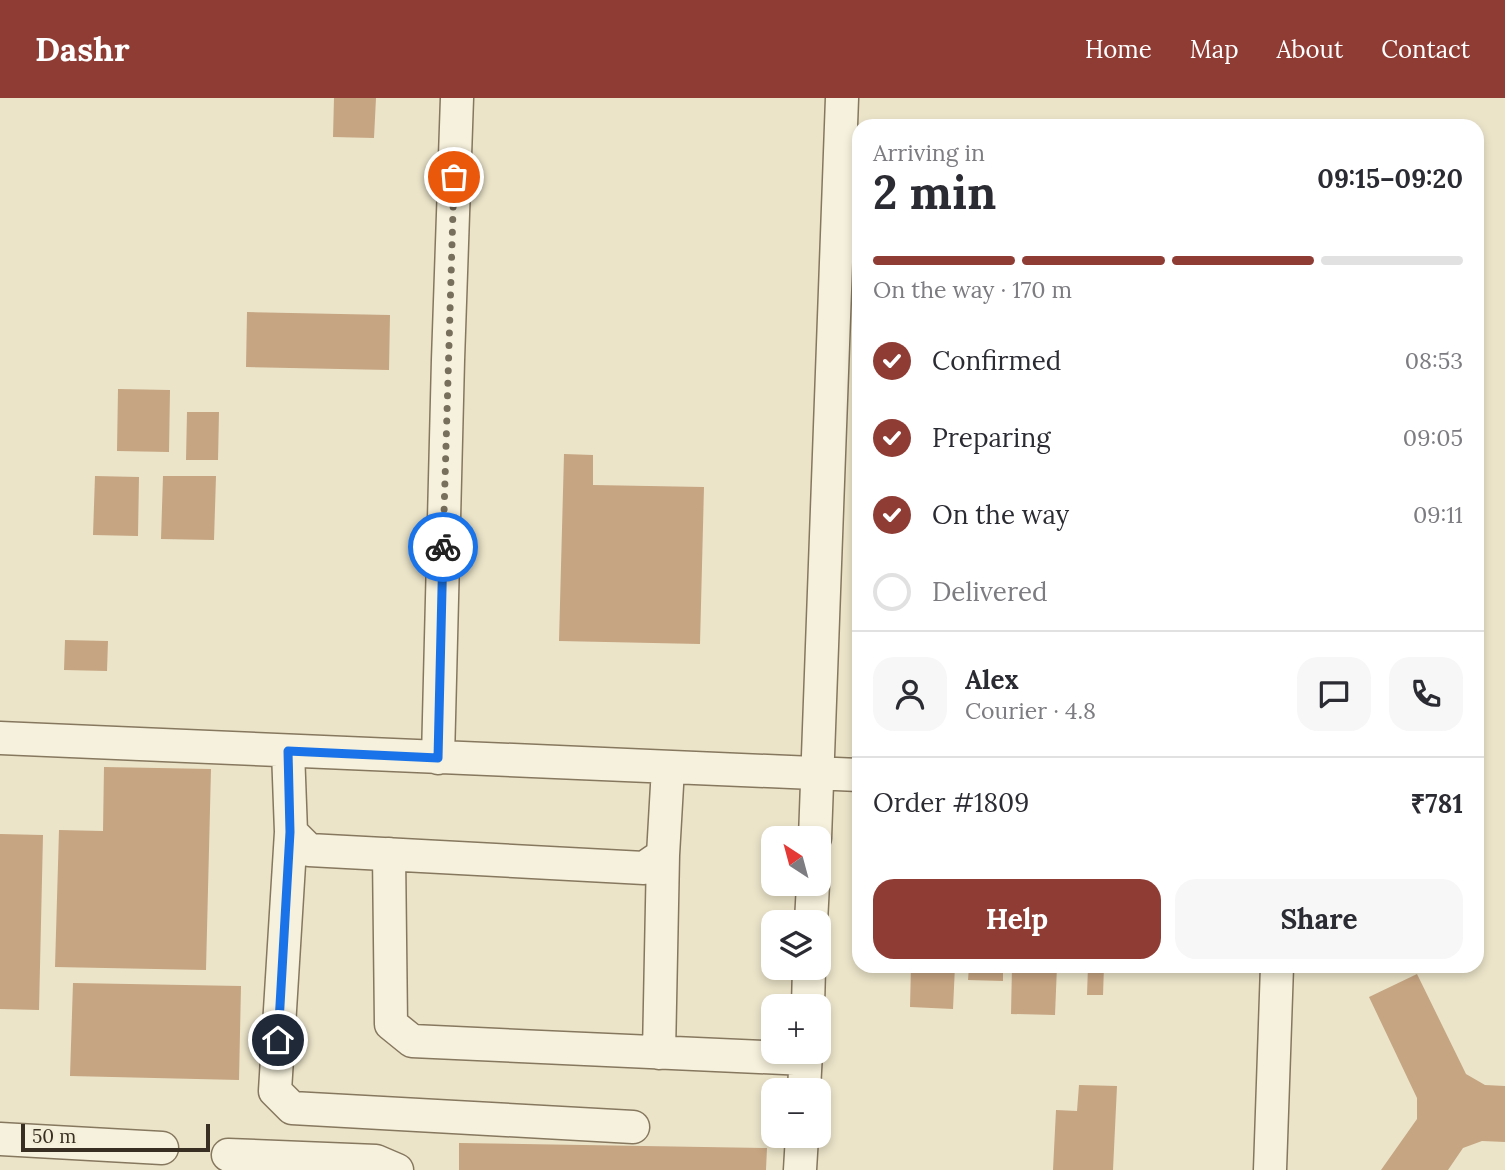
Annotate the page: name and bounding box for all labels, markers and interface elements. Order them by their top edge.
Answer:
text: Dashr [35,28,129,70]
text: Home [1085,34,1152,65]
text: Map [1190,34,1239,65]
text: About [1277,34,1343,65]
text: Contact [1381,34,1470,65]
text: Arriving in [873,138,985,167]
pin [424,147,484,207]
icon: bag [435,158,473,196]
text: 09:15–09:20 [1317,162,1463,195]
text: 2 min [873,163,996,222]
text: On the way · 170 m [873,275,1072,304]
icon: check [873,342,911,380]
text: Confirmed [932,344,1061,377]
text: 08:53 [1405,346,1463,375]
icon: check [873,419,911,457]
text: Preparing [932,421,1051,454]
text: 09:05 [1403,423,1463,452]
icon: check [873,496,911,534]
text: On the way [932,498,1069,531]
text: 09:11 [1413,500,1463,529]
courier [408,512,478,582]
icon: bike [424,528,462,566]
text: Delivered [932,575,1048,608]
button: person [873,657,947,731]
button: chat [1297,657,1371,731]
button: phone [1389,657,1463,731]
text: Alex [965,663,1019,696]
text: Courier · 4.8 [965,696,1096,725]
text: Order #1809 [873,786,1029,819]
text: ₹781 [1411,787,1463,820]
north arrow [761,826,831,896]
map controls [761,826,831,1148]
button: Help [873,879,1161,959]
button: Share [1175,879,1463,959]
button: layers [761,910,831,980]
button: + [761,994,831,1064]
pin [248,1010,308,1070]
icon: home [259,1021,297,1059]
button: − [761,1078,831,1148]
scale bar [21,1121,210,1153]
text: 50 m [32,1124,76,1148]

